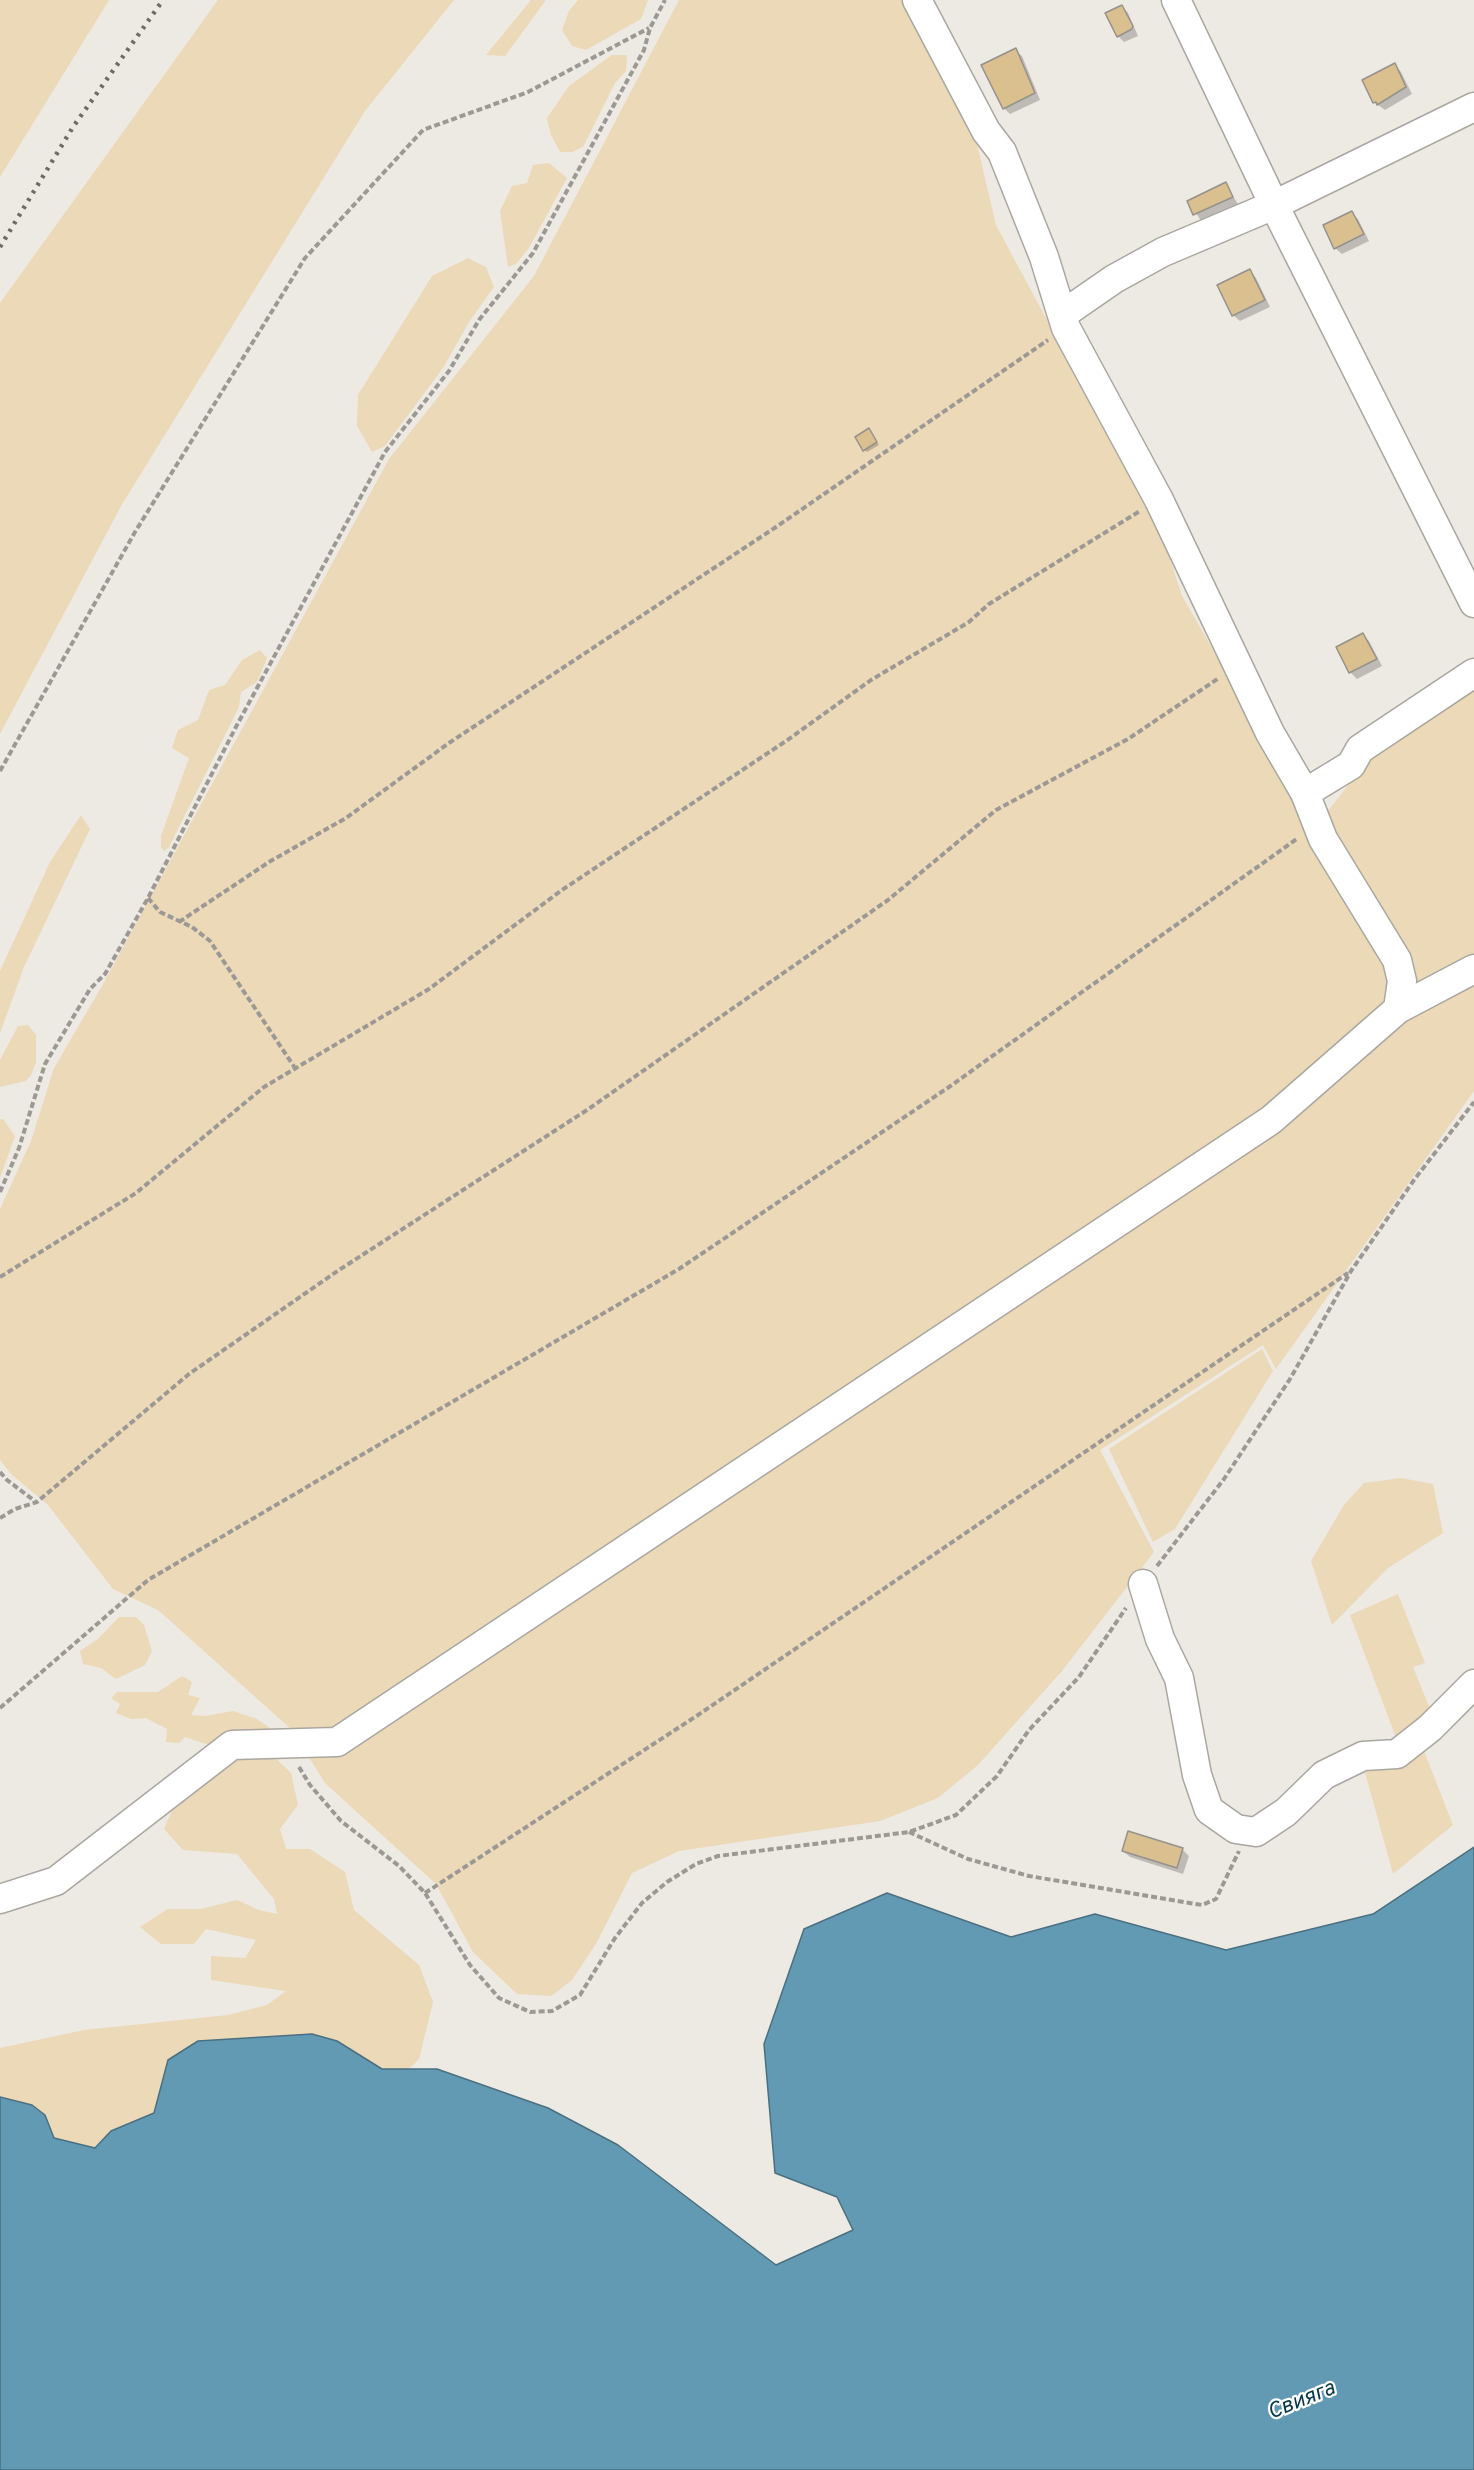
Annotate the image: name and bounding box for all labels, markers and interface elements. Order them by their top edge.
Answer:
water label: Свияга [1264,2377,1340,2427]

